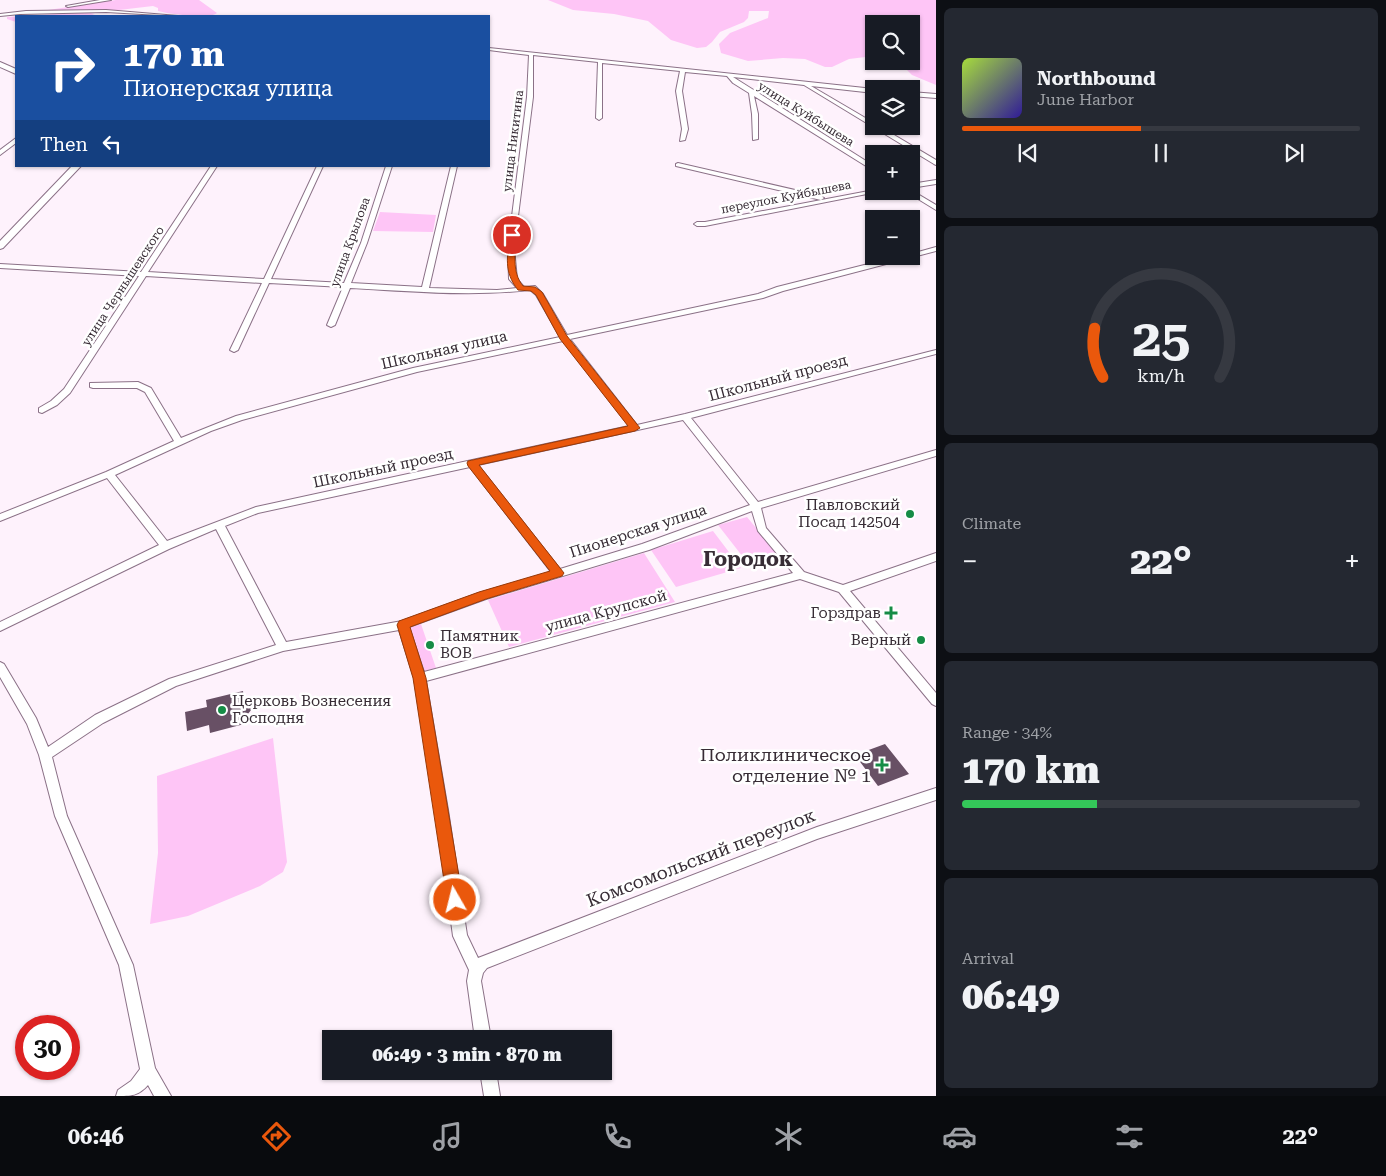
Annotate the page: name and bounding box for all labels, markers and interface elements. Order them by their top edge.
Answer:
map controls [865,15,920,265]
button: search [865,15,920,70]
text: 170 m [123,34,224,75]
icon: right [40,35,105,100]
text: Northbound [1037,67,1156,90]
text: Пионерская улица [123,76,333,101]
street label: улица Куйбышева [755,79,857,150]
button: layers [865,80,920,135]
street label: улица Никитина [500,89,526,193]
text: June Harbor [1037,90,1134,109]
icon: left [98,130,126,158]
text: Then [40,133,88,156]
icon: previous [1014,139,1042,167]
icon: pause [1147,139,1175,167]
icon: next [1280,139,1308,167]
button: + [865,145,920,200]
street label: переулок Куйбышева [720,177,853,216]
street label: улица Крылова [327,195,373,289]
button: − [865,210,920,265]
pin [491,214,533,256]
icon: arrive [498,221,526,249]
street label: улица Чернышевского [79,223,167,349]
text: 25 [1132,308,1190,369]
street label: Школьная улица [379,327,509,373]
street label: Школьный проезд [707,351,850,405]
text: km/h [1137,365,1185,386]
street label: Школьный проезд [311,444,455,492]
place label: Павловский Посад 142504 [798,496,901,531]
street label: Пионерская улица [567,500,709,562]
marker: Павловский Посад 142504 [904,508,916,520]
text: Climate [962,514,1021,533]
text: 22° [1130,539,1192,583]
text: − [962,545,978,578]
text: + [1344,545,1360,578]
district label: Городок [703,547,793,571]
street label: улица Крупской [543,586,669,636]
place label: Горздрав [811,604,881,622]
marker: Горздрав [885,607,897,619]
place label: Памятник ВОВ [440,627,519,662]
place label: Верный [851,631,911,649]
marker: Верный [915,634,927,646]
marker: Памятник ВОВ [424,639,436,651]
place label: Церковь Вознесения Господня [232,692,391,727]
marker: Церковь Вознесения Господня [216,704,228,716]
text: Range · 34% [962,723,1052,742]
place label: Поликлиническое отделение № 1 [700,744,871,786]
text: 170 km [962,748,1100,792]
marker: Поликлиническое отделение № 1 [875,758,889,772]
street label: Комсомольский переулок [583,804,818,911]
position arrow [428,873,480,925]
text: Arrival [962,949,1014,968]
text: 06:49 [962,974,1060,1018]
speed limit sign: 30 [15,1015,80,1080]
text: 06:49 · 3 min · 870 m [372,1043,562,1066]
icon: directions [259,1119,294,1154]
icon: music [430,1119,465,1154]
icon: phone [600,1119,635,1154]
icon: climate [771,1119,806,1154]
icon: car [942,1119,977,1154]
icon: filters [1112,1119,1147,1154]
text: 06:46 [68,1124,124,1149]
text: 22° [1283,1124,1318,1149]

